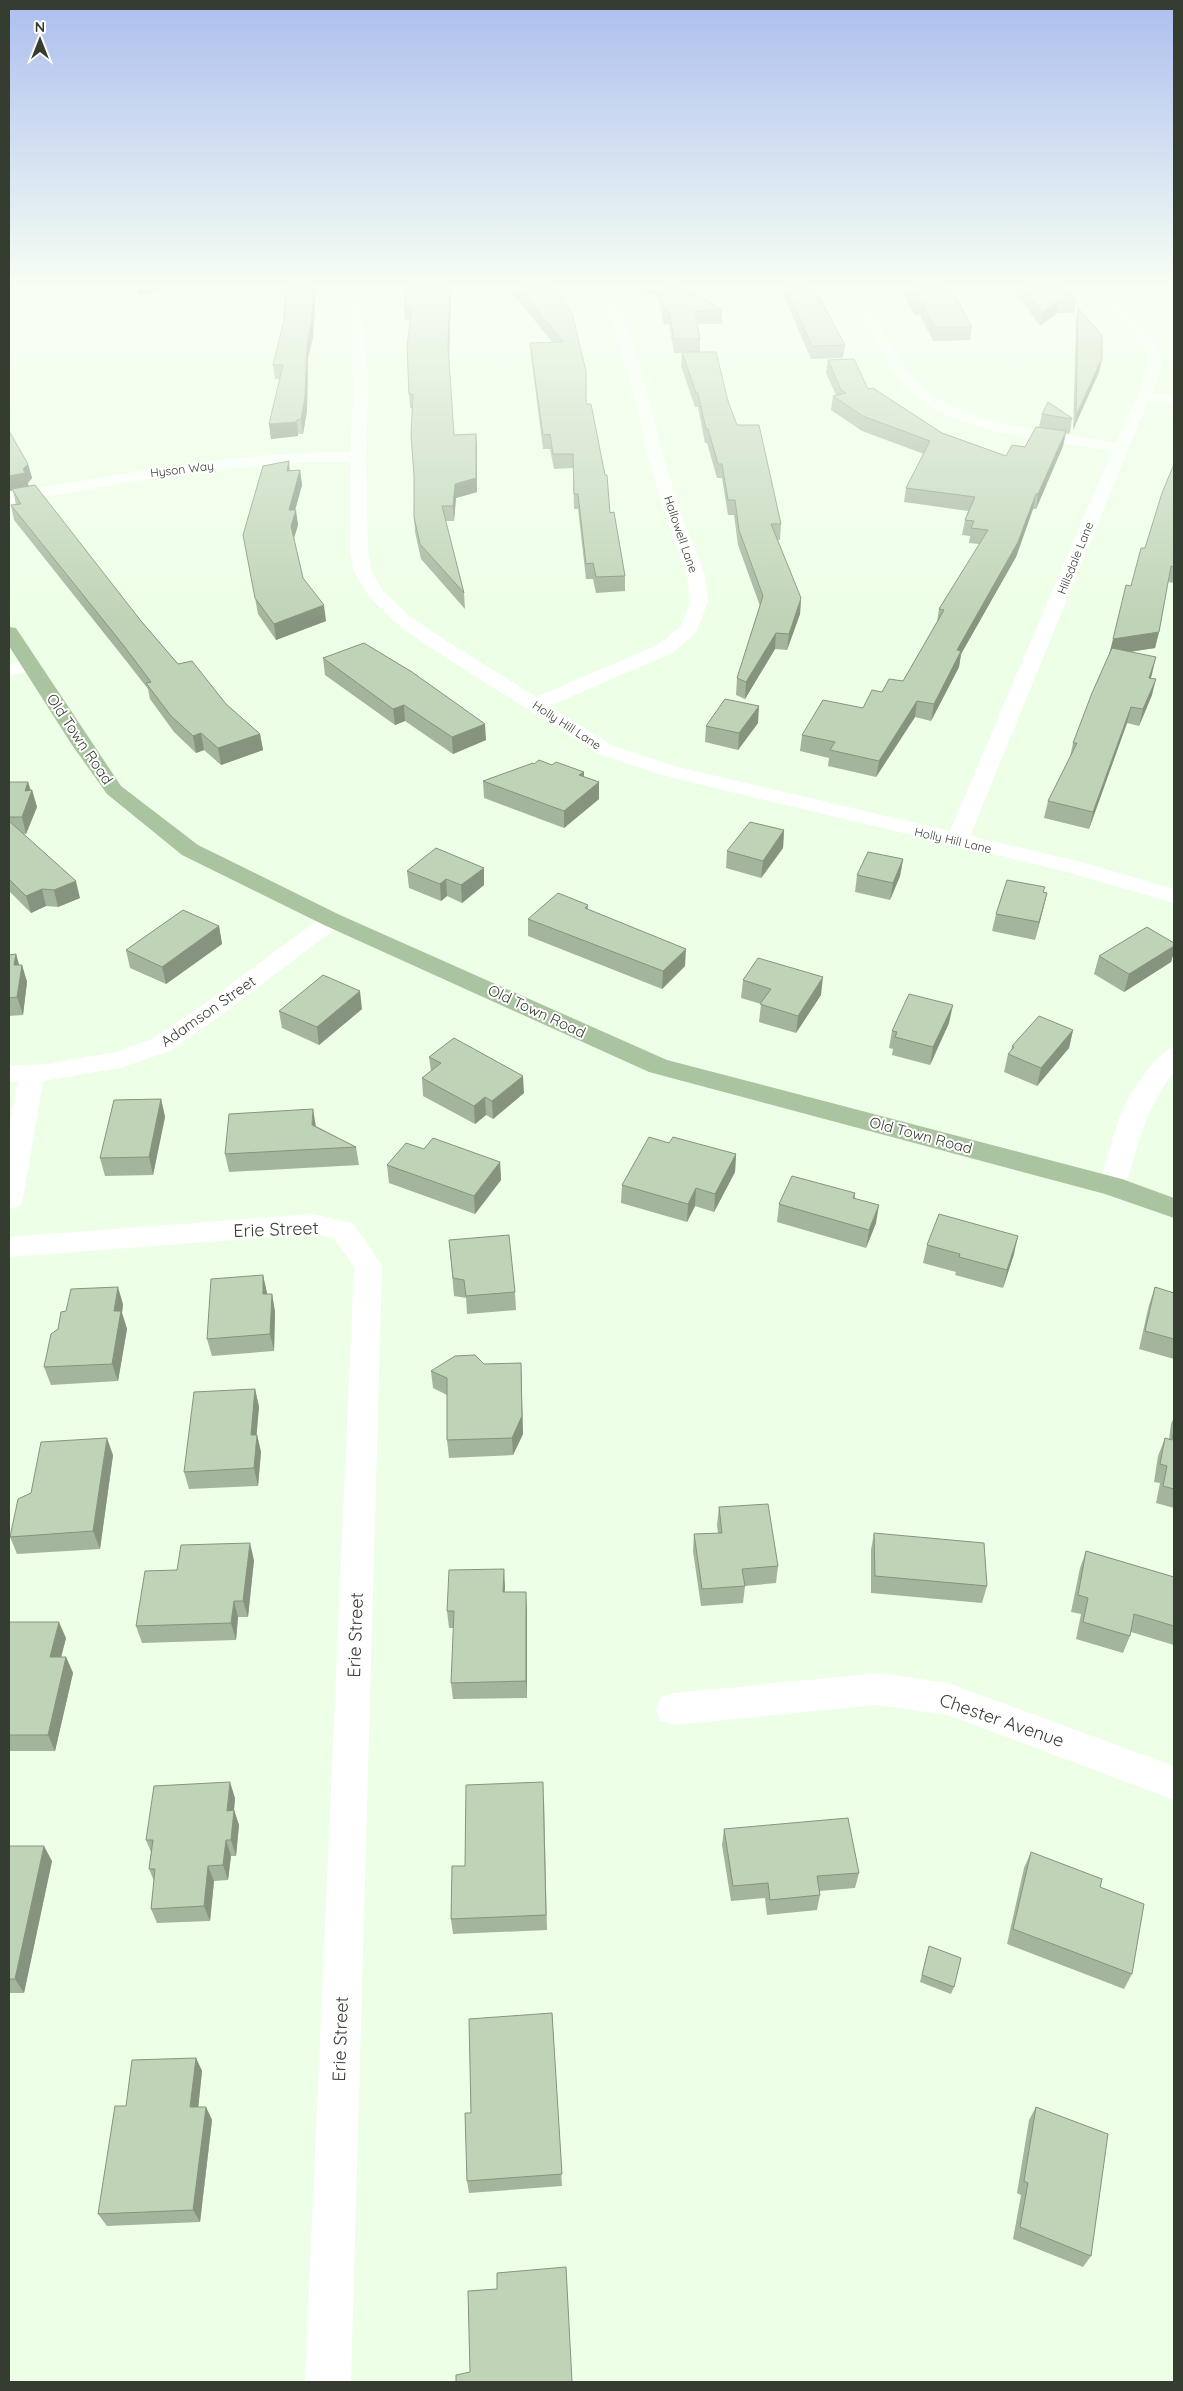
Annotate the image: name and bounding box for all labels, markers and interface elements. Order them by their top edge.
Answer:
north arrow [15,15,65,65]
text: N [35,18,45,36]
street label: Hyson Way [149,458,215,480]
street label: Hallowell Lane [661,493,701,575]
street label: Hillsdale Lane [1054,519,1096,596]
street label: Old Town Road [43,690,117,788]
street label: Holly Hill Lane [530,697,604,753]
street label: Holly Hill Lane [913,824,993,856]
street label: Adamson Street [157,971,259,1051]
street label: Old Town Road [485,980,589,1042]
street label: Old Town Road [868,1112,974,1158]
street label: Erie Street [233,1216,319,1242]
street label: Erie Street [342,1592,368,1678]
street label: Chester Avenue [937,1688,1067,1752]
street label: Erie Street [327,1996,353,2082]

